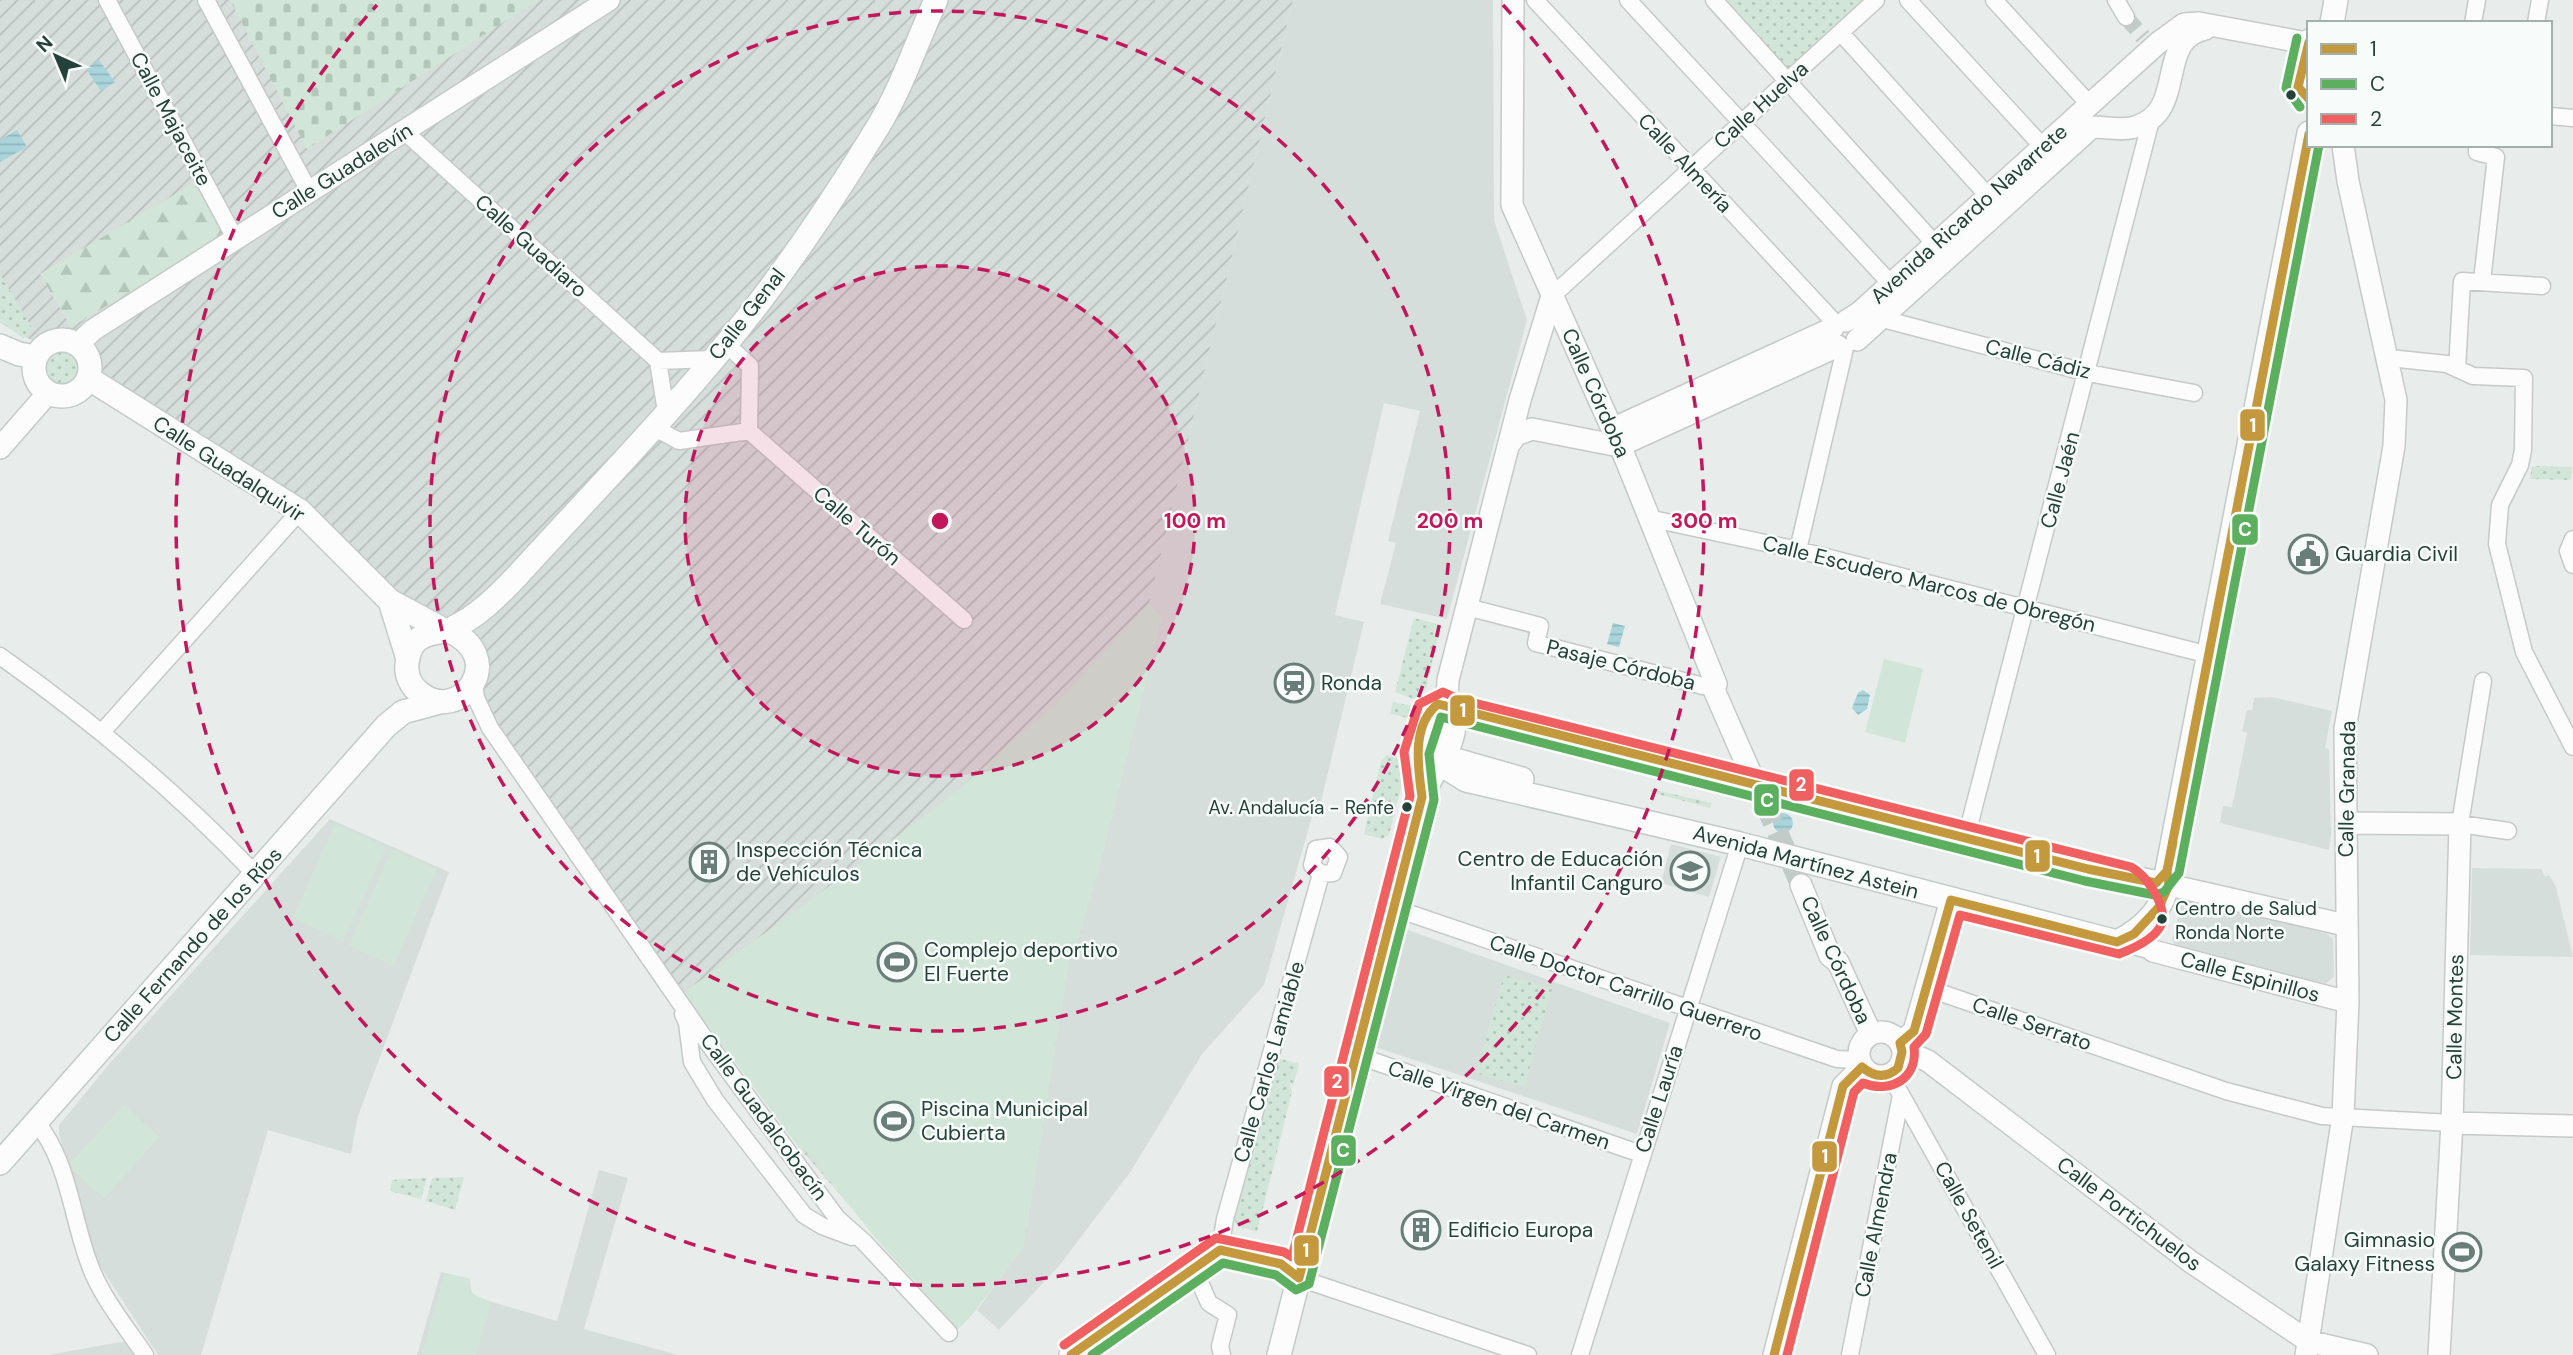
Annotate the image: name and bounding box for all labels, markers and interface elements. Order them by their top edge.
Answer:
north arrow [21,21,91,91]
legend [2307,21,2552,147]
text: N [31,30,58,58]
text: 1 [2370,35,2377,63]
street label: Calle Majaceite [124,47,218,191]
street label: Calle Huelva [1708,55,1814,155]
text: C [2370,70,2385,98]
unlabelled marker [2284,88,2298,102]
text: 2 [2370,105,2382,133]
street label: Calle Almería [1632,107,1738,219]
street label: Calle Guadalevín [266,116,418,226]
street label: Avenida Ricardo Navarrete [1864,118,2074,310]
street label: Calle Guadiaro [469,188,593,304]
street label: Calle Genal [702,262,792,366]
street label: Calle Córdoba [1555,324,1637,462]
street label: Calle Cádiz [1982,332,2094,386]
line badge: 1 [2239,408,2266,442]
street label: Calle Guadalquivir [148,409,311,529]
text: 1 [2250,413,2256,438]
street label: Calle Jaén [2034,428,2086,532]
street label: Calle Turón [807,480,907,572]
text: 100 m [1164,507,1226,535]
text: 200 m [1417,507,1483,535]
text: 300 m [1671,507,1737,535]
centre of rings [928,509,952,533]
line badge: C [2231,513,2259,546]
text: C [2238,517,2252,542]
street label: Calle Escudero Marcos de Obregón [1759,529,2099,639]
public building icon: Guardia Civil [2287,533,2329,575]
place label: Guardia Civil [2335,540,2458,568]
street label: Pasaje Córdoba [1543,633,1699,697]
station icon: Ronda [1273,662,1315,704]
place label: Ronda [1321,669,1382,697]
line badge: 1 [1449,694,1476,727]
text: 1 [1460,698,1466,723]
street label: Calle Granada [2332,720,2362,858]
line badge: 2 [1788,768,1815,802]
text: 2 [1796,772,1807,797]
line badge: C [1753,783,1780,817]
text: C [1760,788,1774,813]
place label: Av. Andalucía - Renfe [1208,795,1394,820]
marker: Av. Andalucía - Renfe [1400,800,1414,814]
street label: Avenida Martínez Astein [1690,818,1922,906]
place label: Inspección Técnica de Vehículos [736,836,922,888]
line badge: 1 [2024,839,2051,873]
street label: Calle Fernando de los Ríos [97,841,289,1049]
building icon: Inspección Técnica de Vehículos [688,841,730,883]
text: 1 [2034,844,2040,869]
place label: Centro de Educación Infantil Canguro [1458,845,1663,897]
school or university icon: Centro de Educación Infantil Canguro [1669,850,1711,892]
street label: Calle Córdoba [1794,891,1878,1029]
place label: Centro de Salud Ronda Norte [2175,896,2317,945]
marker: Centro de Salud Ronda Norte [2155,912,2169,926]
street label: Calle Doctor Carrillo Guerrero [1486,928,1766,1048]
place label: Complejo deportivo El Fuerte [924,936,1118,988]
sports icon: Complejo deportivo El Fuerte [876,941,918,983]
street label: Calle Espinillos [2177,945,2323,1009]
street label: Calle Montes [2440,954,2470,1080]
street label: Calle Carlos Lamiable [1227,958,1311,1166]
street label: Calle Serrato [1969,990,2095,1058]
street label: Calle Guadalcobacín [694,1028,834,1206]
street label: Calle Lauría [1628,1042,1690,1156]
street label: Calle Virgen del Carmen [1384,1054,1614,1156]
line badge: 2 [1323,1065,1350,1098]
text: 2 [1332,1069,1343,1094]
place label: Piscina Municipal Cubierta [921,1095,1088,1147]
sports icon: Piscina Municipal Cubierta [873,1100,915,1142]
line badge: C [1330,1134,1357,1167]
text: C [1336,1138,1350,1163]
line badge: 1 [1811,1140,1838,1173]
text: 1 [1822,1144,1828,1169]
street label: Calle Almendra [1848,1150,1904,1300]
street label: Calle Portichuelos [2051,1150,2207,1278]
street label: Calle Setenil [1928,1156,2010,1274]
building icon: Edificio Europa [1400,1209,1442,1251]
place label: Edificio Europa [1448,1216,1593,1244]
place label: Gimnasio Galaxy Fitness [2294,1226,2435,1278]
sports icon: Gimnasio Galaxy Fitness [2441,1231,2483,1273]
line badge: 1 [1293,1234,1320,1267]
text: 1 [1303,1238,1309,1263]

